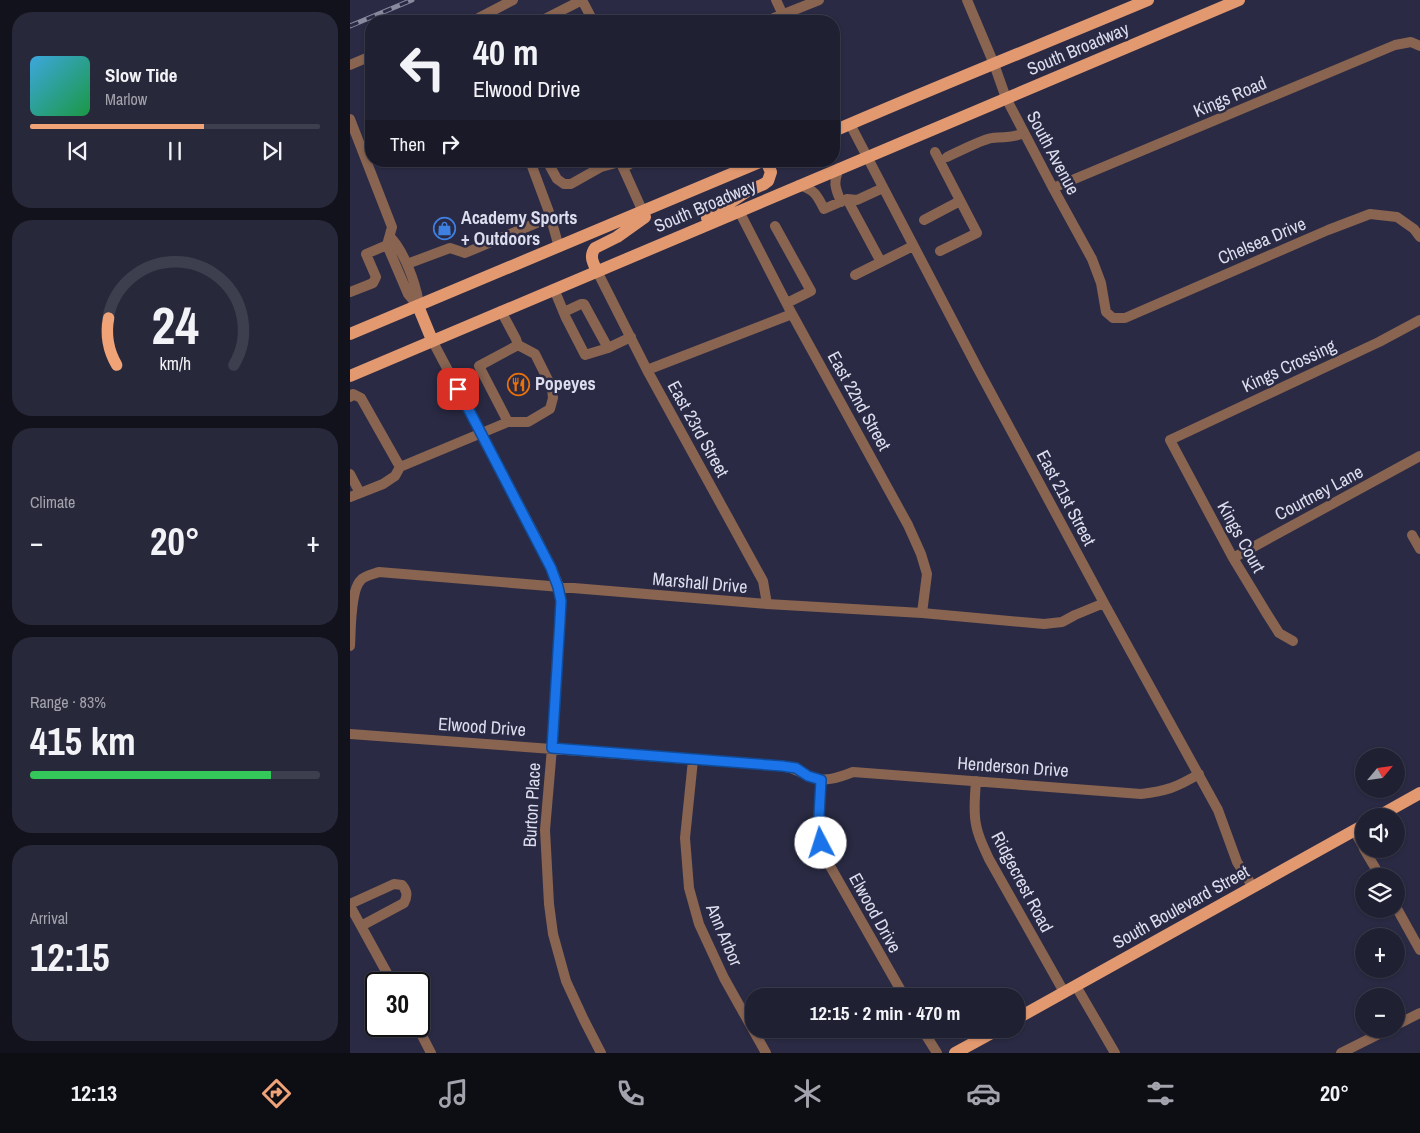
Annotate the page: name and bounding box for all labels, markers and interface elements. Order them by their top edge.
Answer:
street label: South Broadway [1023,16,1133,81]
text: 40 m [473,29,538,76]
icon: left [390,35,455,100]
text: Slow Tide [105,62,177,88]
street label: Kings Road [1189,70,1270,123]
text: Elwood Drive [473,74,580,104]
text: Marlow [105,88,147,110]
street label: South Avenue [1021,106,1086,199]
icon: right [436,130,464,158]
text: Then [390,131,426,157]
icon: previous [64,137,92,165]
icon: pause [161,137,189,165]
icon: next [258,137,286,165]
street label: South Broadway [650,173,760,238]
place label: Academy Sports + Outdoors [461,205,577,251]
street label: Chelsea Drive [1214,211,1310,270]
shop icon: Academy Sports + Outdoors [433,216,457,240]
text: 24 [151,290,199,360]
street label: Kings Crossing [1238,333,1341,398]
street label: East 22nd Street [822,347,897,455]
text: km/h [159,352,191,376]
pin [437,368,479,410]
place label: Popeyes [535,371,596,396]
restaurant icon: Popeyes [507,372,531,396]
icon: arrive [444,375,472,403]
street label: East 23rd Street [662,376,735,481]
street label: East 21st Street [1031,446,1102,550]
street label: Courtney Lane [1270,459,1367,526]
text: Climate [30,491,75,513]
street label: Kings Court [1212,497,1271,577]
text: 20° [150,516,200,567]
text: − [30,523,43,561]
text: + [307,523,320,561]
street label: Marshall Drive [652,566,749,599]
text: Range · 83% [30,691,106,713]
street label: Elwood Drive [437,711,527,742]
text: 415 km [30,716,136,767]
north arrow [1355,748,1405,798]
map controls [1355,748,1405,1038]
street label: Henderson Drive [957,750,1070,783]
street label: Burton Place [517,762,546,848]
button: sound [1355,808,1405,858]
position arrow [794,816,846,868]
street label: Ridgecrest Road [985,827,1059,937]
street label: South Boulevard Street [1108,859,1254,954]
street label: Elwood Drive [843,868,908,957]
button: layers [1355,868,1405,918]
street label: Ann Arbor [700,899,749,970]
text: Arrival [30,907,68,929]
button: + [1355,928,1405,978]
text: 12:15 [30,932,110,983]
speed limit sign: 30 [365,972,430,1037]
button: − [1355,988,1405,1038]
text: 12:15 · 2 min · 470 m [810,1000,960,1026]
icon: directions [259,1076,294,1111]
icon: music [436,1076,471,1111]
icon: phone [613,1076,648,1111]
icon: climate [790,1076,825,1111]
icon: car [966,1076,1001,1111]
icon: filters [1143,1076,1178,1111]
text: 12:13 [71,1078,117,1108]
text: 20° [1320,1078,1349,1108]

